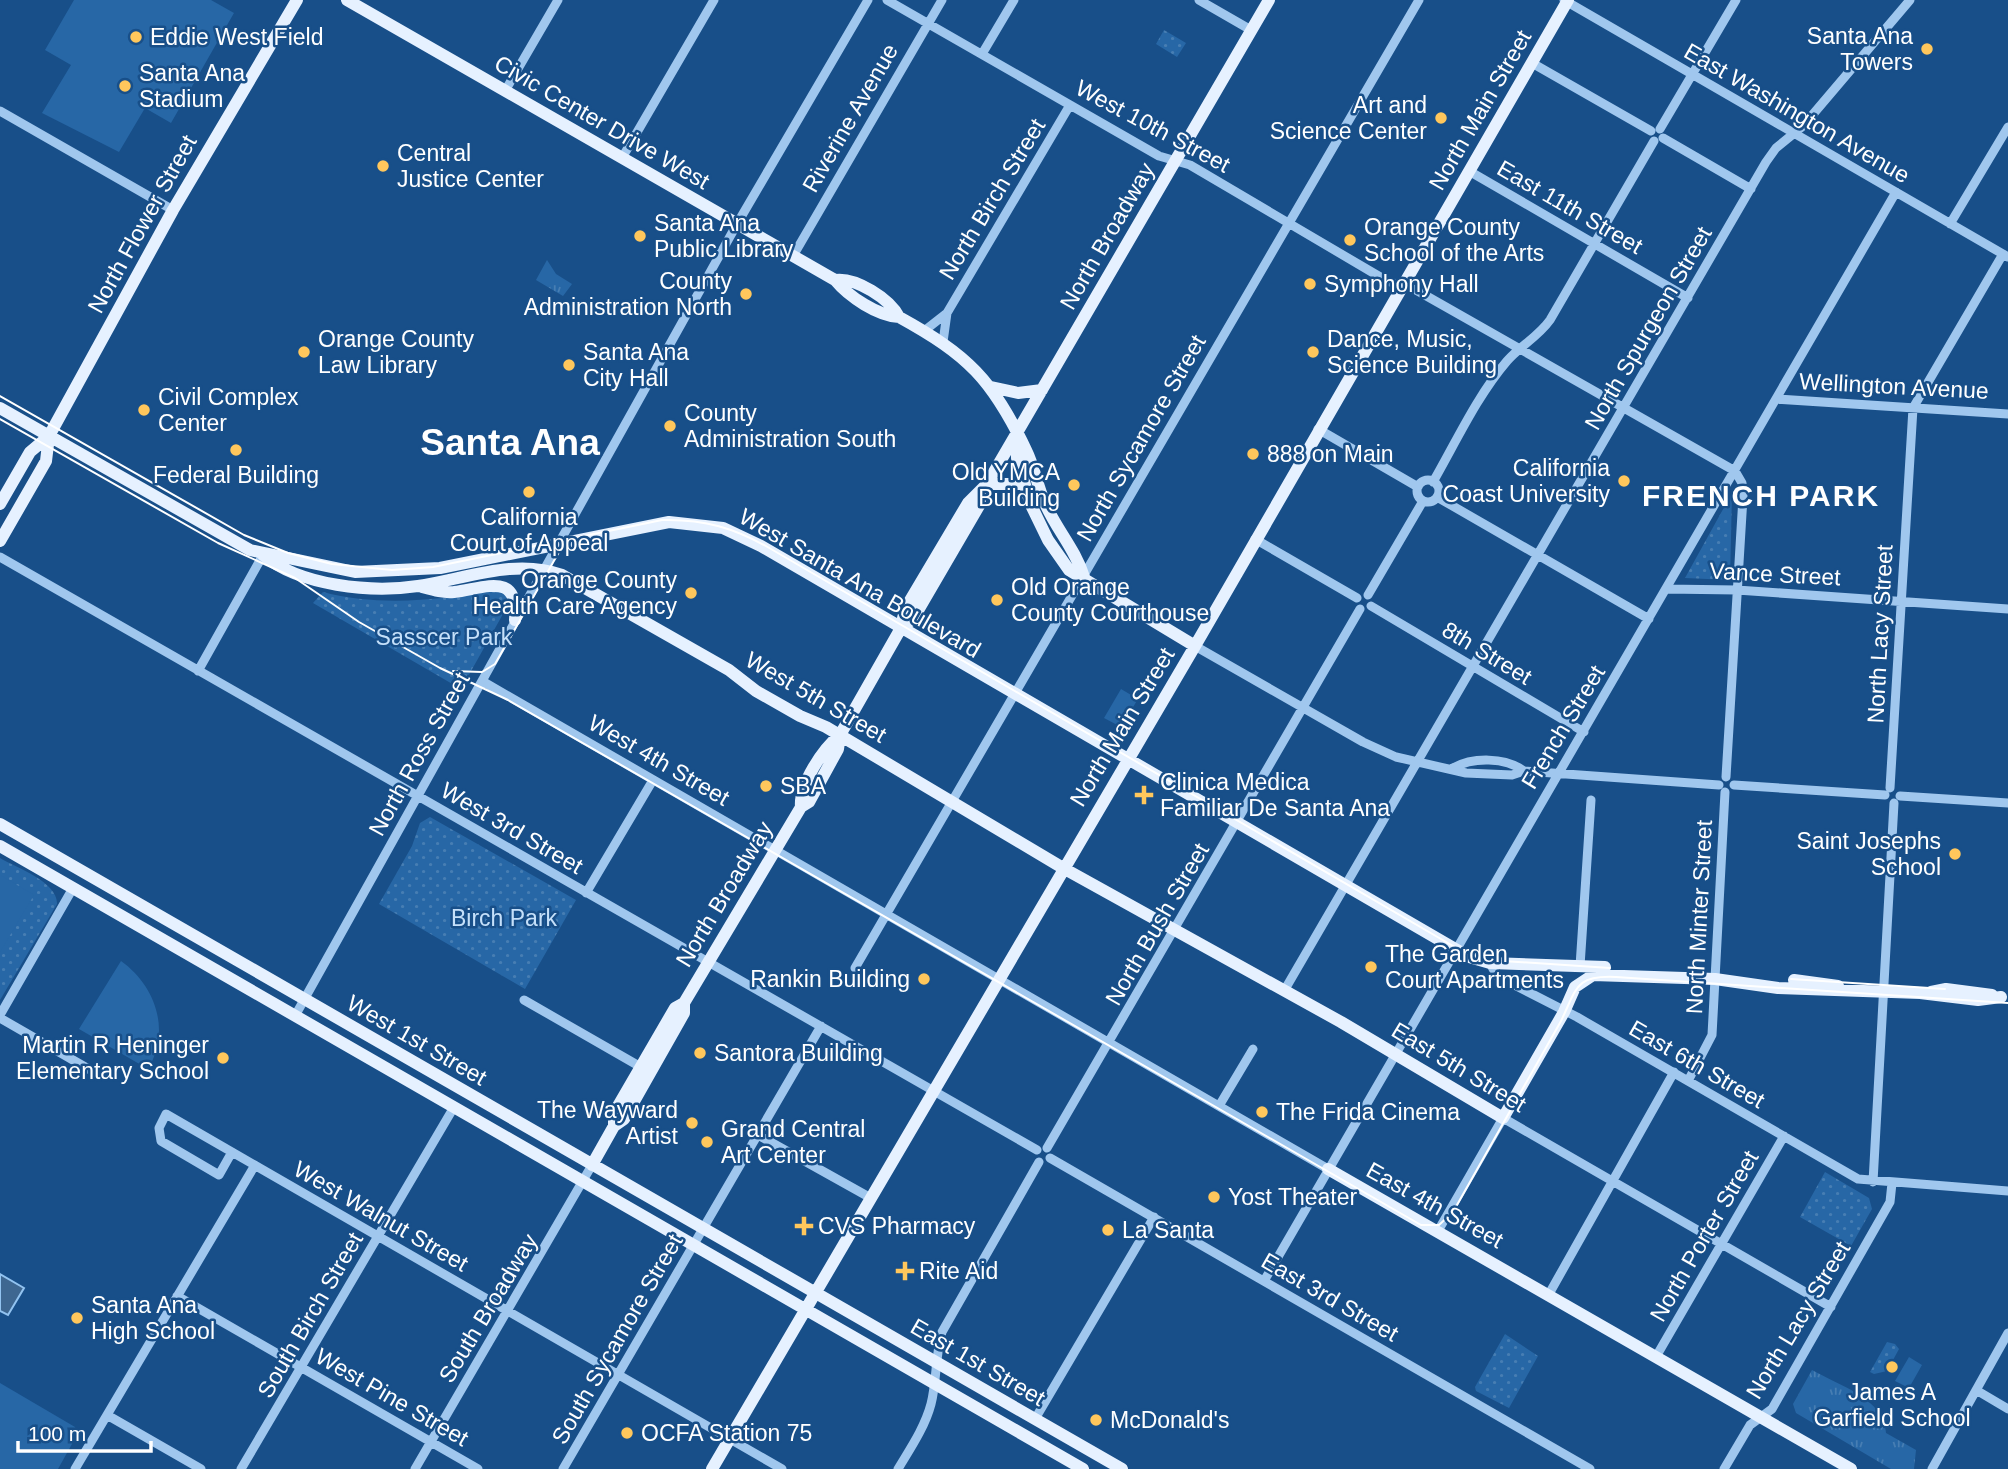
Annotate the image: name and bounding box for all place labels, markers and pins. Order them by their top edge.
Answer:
place label: Santa Ana Towers [1807,23,1913,75]
place label: Eddie West Field [150,24,323,50]
marker: Eddie West Field [128,29,144,45]
marker: Santa Ana Towers [1919,41,1935,57]
place label: Santa Ana Stadium [139,60,245,112]
marker: Santa Ana Stadium [117,78,133,94]
place label: Art and Science Center [1270,92,1427,144]
marker: Art and Science Center [1433,110,1449,126]
place label: Central Justice Center [397,140,544,192]
marker: Central Justice Center [375,158,391,174]
place label: Santa Ana Public Library [654,210,794,262]
place label: Orange County School of the Arts [1364,214,1544,266]
marker: Santa Ana Public Library [632,228,648,244]
marker: Orange County School of the Arts [1342,232,1358,248]
place label: County Administration North [524,268,732,320]
place label: Symphony Hall [1324,271,1479,297]
marker: Symphony Hall [1302,276,1318,292]
marker: County Administration North [738,286,754,302]
place label: Orange County Law Library [318,326,474,378]
place label: Dance, Music, Science Building [1327,326,1497,378]
place label: Santa Ana City Hall [583,339,689,391]
marker: Orange County Law Library [296,344,312,360]
marker: Dance, Music, Science Building [1305,344,1321,360]
marker: Santa Ana City Hall [561,357,577,373]
place label: Civil Complex Center [158,384,299,436]
place label: County Administration South [684,400,896,452]
marker: Civil Complex Center [136,402,152,418]
marker: County Administration South [662,418,678,434]
place label: 888 on Main [1267,441,1394,467]
marker: Federal Building [228,442,244,458]
marker: 888 on Main [1245,446,1261,462]
place label: California Coast University [1443,455,1610,507]
place label: Old YMCA Building [952,459,1061,511]
place label: Federal Building [153,462,319,488]
marker: California Coast University [1616,473,1632,489]
marker: Old YMCA Building [1066,477,1082,493]
marker: California Court of Appeal [521,484,537,500]
place label: California Court of Appeal [450,504,608,556]
place label: Orange County Health Care Agency [472,567,677,619]
place label: Old Orange County Courthouse [1011,574,1209,626]
marker: Orange County Health Care Agency [683,585,699,601]
marker: Old Orange County Courthouse [989,592,1005,608]
place label: Clinica Medica Familiar De Santa Ana [1160,769,1390,821]
place label: SBA [780,773,827,799]
marker: SBA [758,778,774,794]
marker: Clinica Medica Familiar De Santa Ana [1134,785,1154,805]
place label: Saint Josephs School [1797,828,1941,880]
marker: Saint Josephs School [1947,846,1963,862]
place label: The Garden Court Apartments [1385,941,1564,993]
marker: The Garden Court Apartments [1363,959,1379,975]
place label: Rankin Building [750,966,910,992]
marker: Rankin Building [916,971,932,987]
place label: Martin R Heninger Elementary School [16,1032,209,1084]
place label: Santora Building [714,1040,883,1066]
marker: Santora Building [692,1045,708,1061]
marker: Martin R Heninger Elementary School [215,1050,231,1066]
place label: The Wayward Artist [537,1097,679,1149]
place label: The Frida Cinema [1276,1099,1460,1125]
marker: The Frida Cinema [1254,1104,1270,1120]
marker: The Wayward Artist [684,1115,700,1131]
place label: Grand Central Art Center [721,1116,865,1168]
marker: Grand Central Art Center [699,1134,715,1150]
place label: Yost Theater [1228,1184,1357,1210]
marker: Yost Theater [1206,1189,1222,1205]
place label: CVS Pharmacy [818,1213,976,1239]
place label: La Santa [1122,1217,1214,1243]
marker: CVS Pharmacy [796,1218,812,1234]
marker: La Santa [1100,1222,1116,1238]
place label: Rite Aid [919,1258,998,1284]
marker: Rite Aid [897,1263,913,1279]
place label: Santa Ana High School [91,1292,215,1344]
marker: Santa Ana High School [69,1310,85,1326]
marker: James A Garfield School [1884,1359,1900,1375]
place label: James A Garfield School [1813,1379,1971,1431]
place label: McDonald's [1110,1407,1229,1433]
marker: McDonald's [1088,1412,1104,1428]
place label: OCFA Station 75 [641,1420,812,1446]
marker: OCFA Station 75 [619,1425,635,1441]

